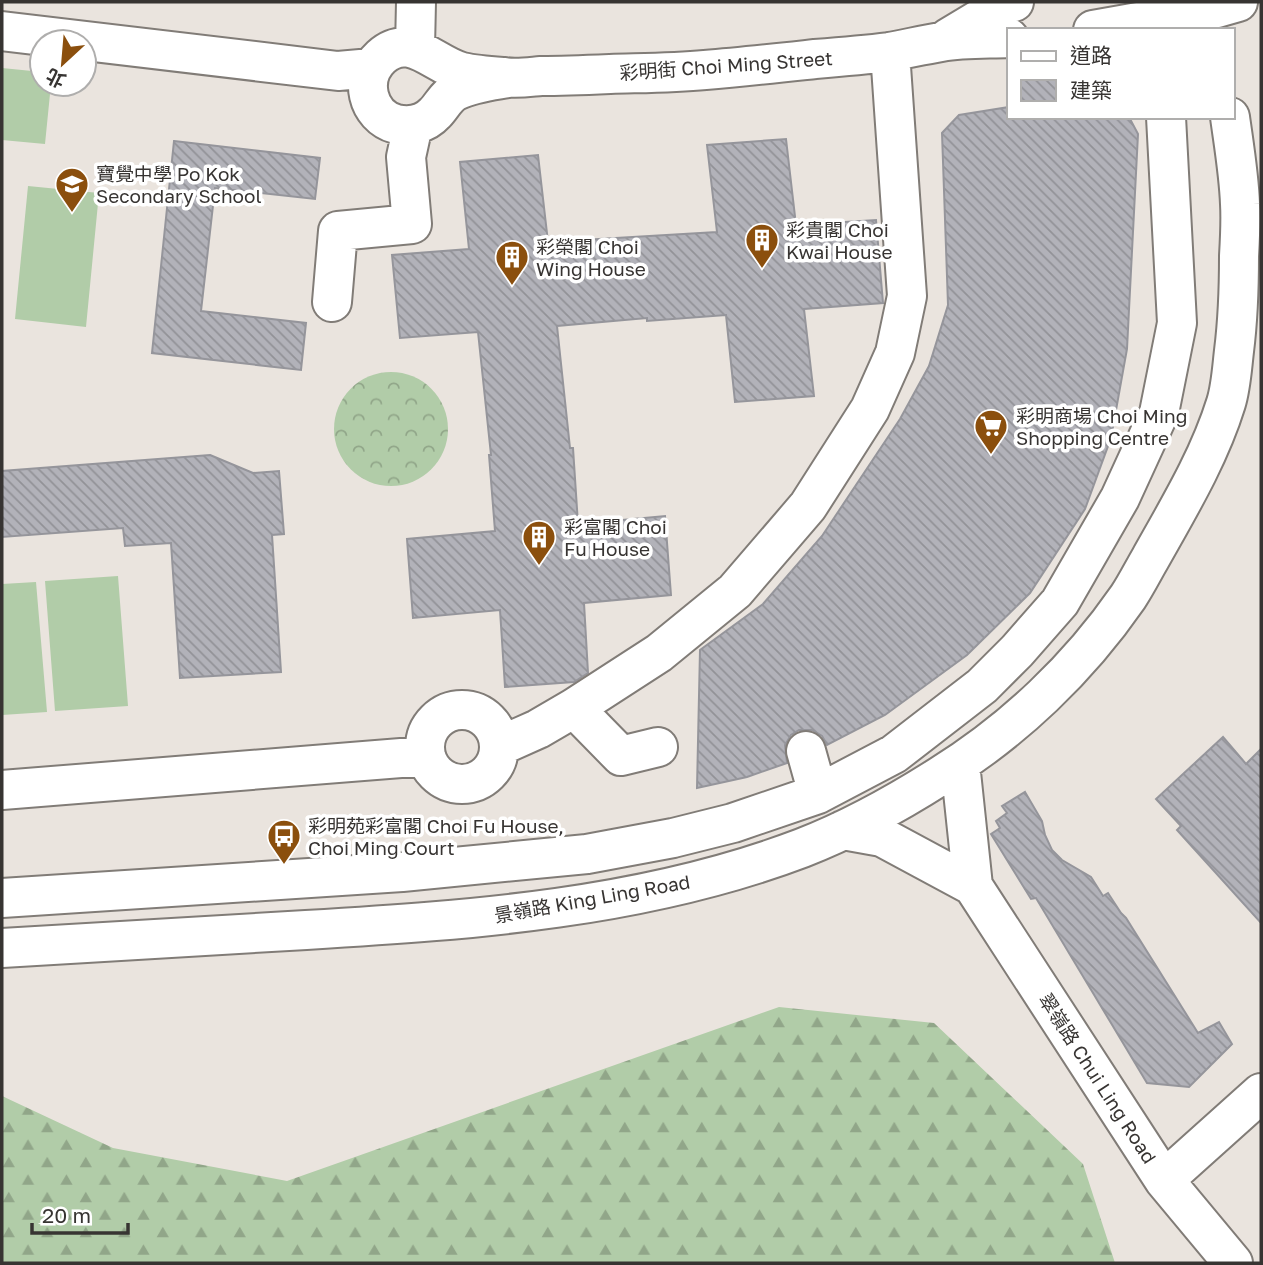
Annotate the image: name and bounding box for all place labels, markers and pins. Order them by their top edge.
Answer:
place label: 寶覺中學 Po Kok Secondary School [96,162,262,207]
school or university icon: 寶覺中學 Po Kok Secondary School [53,165,91,214]
place label: 彩貴閣 Choi Kwai House [786,218,893,263]
building icon: 彩貴閣 Choi Kwai House [743,221,781,270]
place label: 彩榮閣 Choi Wing House [536,235,646,280]
building icon: 彩榮閣 Choi Wing House [493,238,531,287]
place label: 彩明商場 Choi Ming Shopping Centre [1016,404,1187,449]
supermarket icon: 彩明商場 Choi Ming Shopping Centre [972,407,1010,456]
place label: 彩富閣 Choi Fu House [564,515,667,560]
building icon: 彩富閣 Choi Fu House [520,518,558,567]
place label: 彩明苑彩富閣 Choi Fu House, Choi Ming Court [308,814,564,859]
bus stop icon: 彩明苑彩富閣 Choi Fu House, Choi Ming Court [265,817,303,866]

